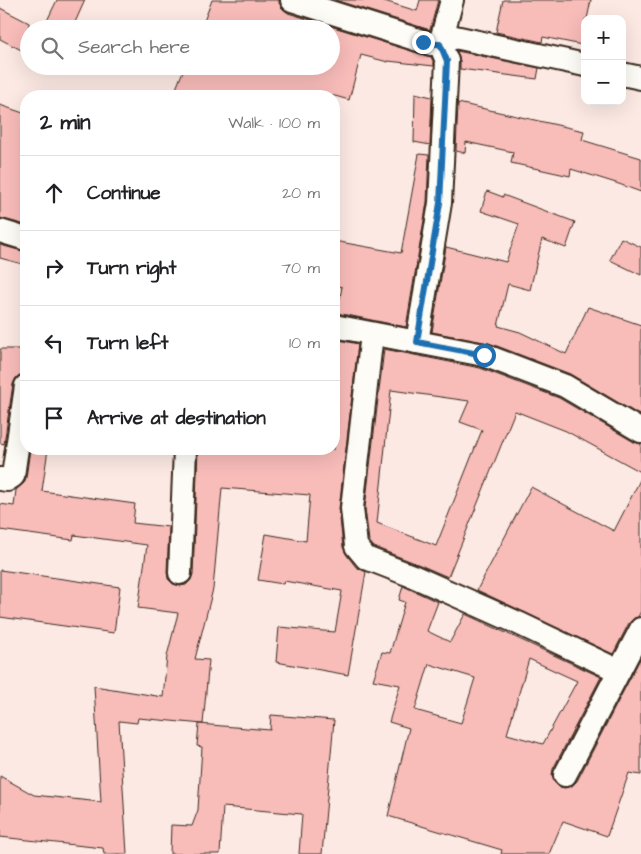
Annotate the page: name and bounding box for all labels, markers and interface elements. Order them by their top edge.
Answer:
map controls [581,15,626,105]
button: + [581,15,626,60]
search box [20,20,340,75]
route end [412,31,435,54]
icon: search [38,34,66,62]
text: Search here [78,34,190,61]
button: − [581,60,626,105]
text: 2 min [40,108,90,137]
text: Walk · 100 m [228,112,320,134]
icon: ahead [40,179,68,207]
text: Continue [87,180,161,207]
text: 20 m [282,182,320,204]
icon: right [40,254,68,282]
text: Turn right [87,255,176,282]
text: 70 m [281,257,320,279]
icon: left [40,329,68,357]
text: Turn left [87,330,168,357]
text: 10 m [289,332,320,354]
route start [473,344,496,367]
icon: arrive [40,404,68,432]
text: Arrive at destination [87,405,266,432]

